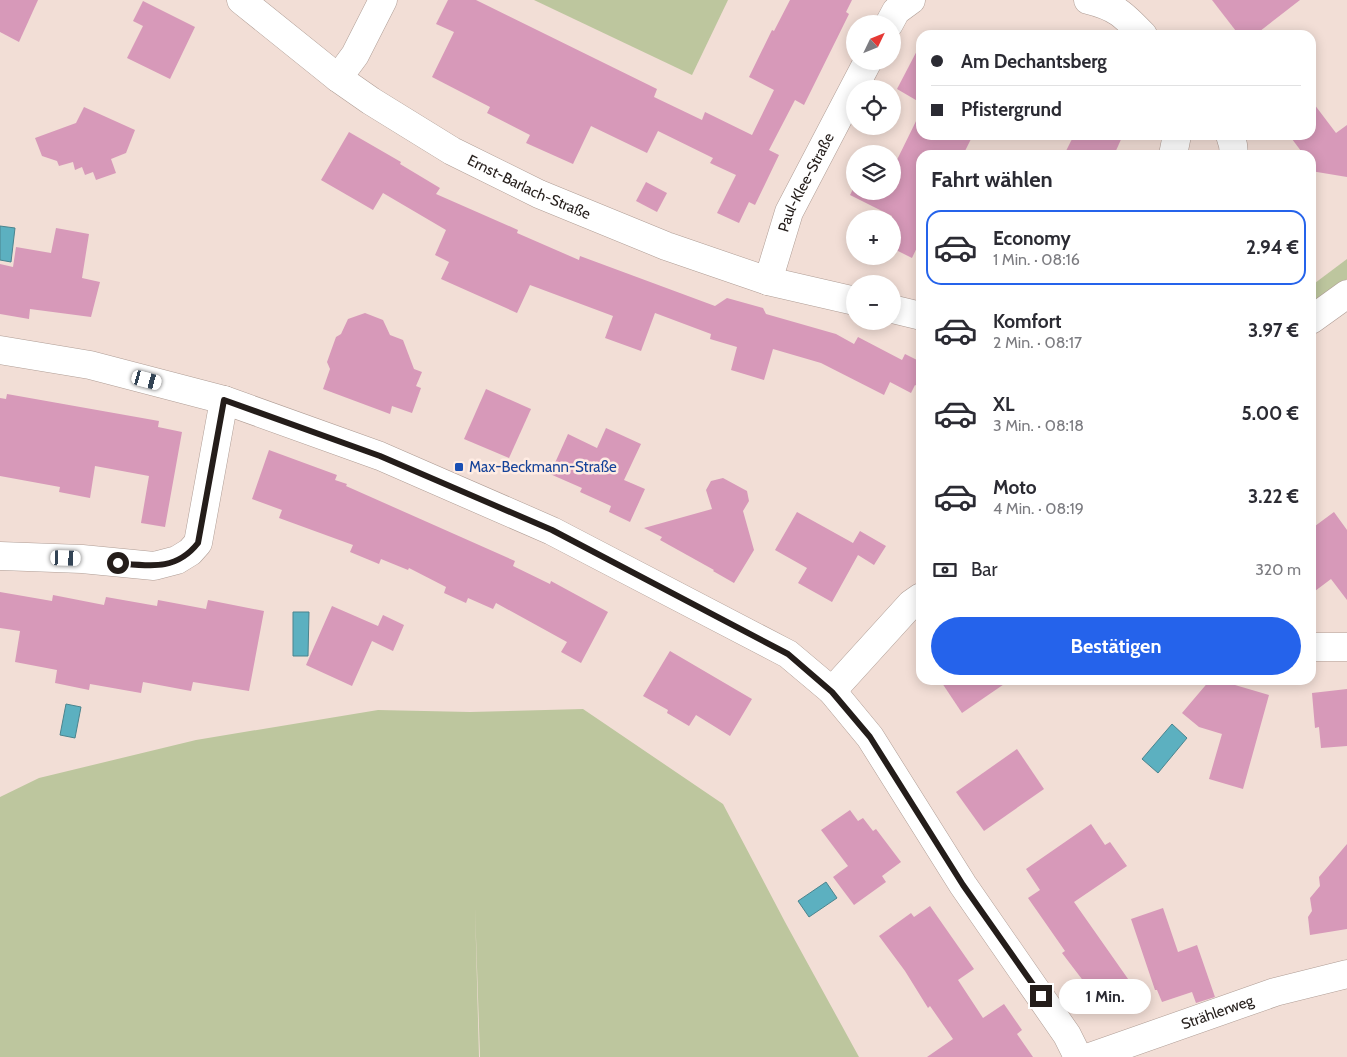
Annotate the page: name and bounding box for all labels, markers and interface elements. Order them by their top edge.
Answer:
north arrow [846,15,901,70]
map controls [846,15,901,330]
text: Am Dechantsberg [961,50,1107,73]
button: locate [846,80,901,135]
text: Pfistergrund [961,98,1062,121]
street label: Paul-Klee-Straße [774,129,838,234]
button: layers [846,145,901,200]
street label: Ernst-Barlach-Straße [464,151,593,223]
text: Fahrt wählen [931,166,1053,193]
button: + [846,210,901,265]
icon: car [933,225,978,270]
text: Economy [993,227,1071,250]
text: 2.94 € [1246,236,1299,259]
text: 1 Min. · 08:16 [993,250,1080,269]
button: − [846,275,901,330]
icon: car [933,308,978,353]
text: Komfort [993,310,1062,333]
text: 3.97 € [1248,319,1299,342]
text: 2 Min. · 08:17 [993,333,1082,352]
car [130,369,163,391]
icon: car [933,391,978,436]
text: XL [993,393,1014,416]
text: 5.00 € [1241,402,1299,425]
text: 3 Min. · 08:18 [993,416,1084,435]
place label: Max-Beckmann-Straße [469,458,617,476]
marker: Max-Beckmann-Straße [453,461,465,473]
icon: car [933,474,978,519]
text: Moto [993,476,1037,499]
text: 3.22 € [1248,485,1299,508]
text: 4 Min. · 08:19 [993,499,1084,518]
car [50,550,81,566]
route start [107,552,129,574]
icon: cash [931,556,959,584]
text: Bar [971,558,997,581]
text: 320 m [1255,560,1301,579]
button: Bestätigen [931,617,1301,675]
callout: 1 Min. [1058,978,1151,1014]
route end [1030,985,1052,1007]
text: 1 Min. [1086,987,1124,1006]
street label: Strählerweg [1179,991,1256,1033]

